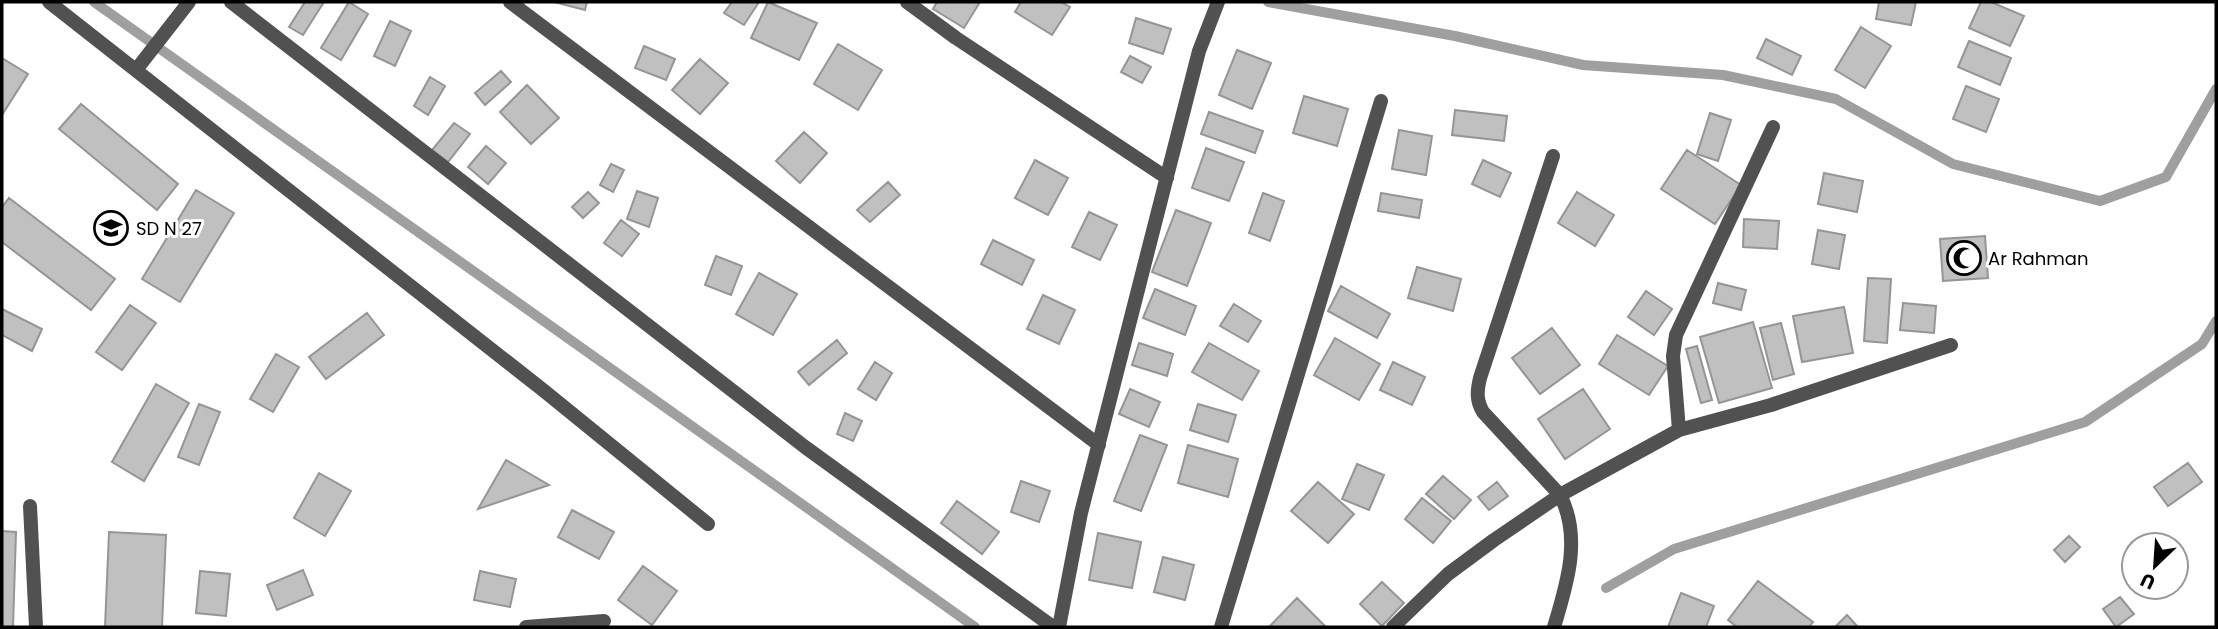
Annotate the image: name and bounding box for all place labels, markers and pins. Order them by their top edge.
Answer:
school or university icon: SD N 27 [92,209,130,247]
place label: SD N 27 [136,216,202,241]
mosque icon: Ar Rahman [1945,239,1983,277]
place label: Ar Rahman [1988,246,2089,271]

